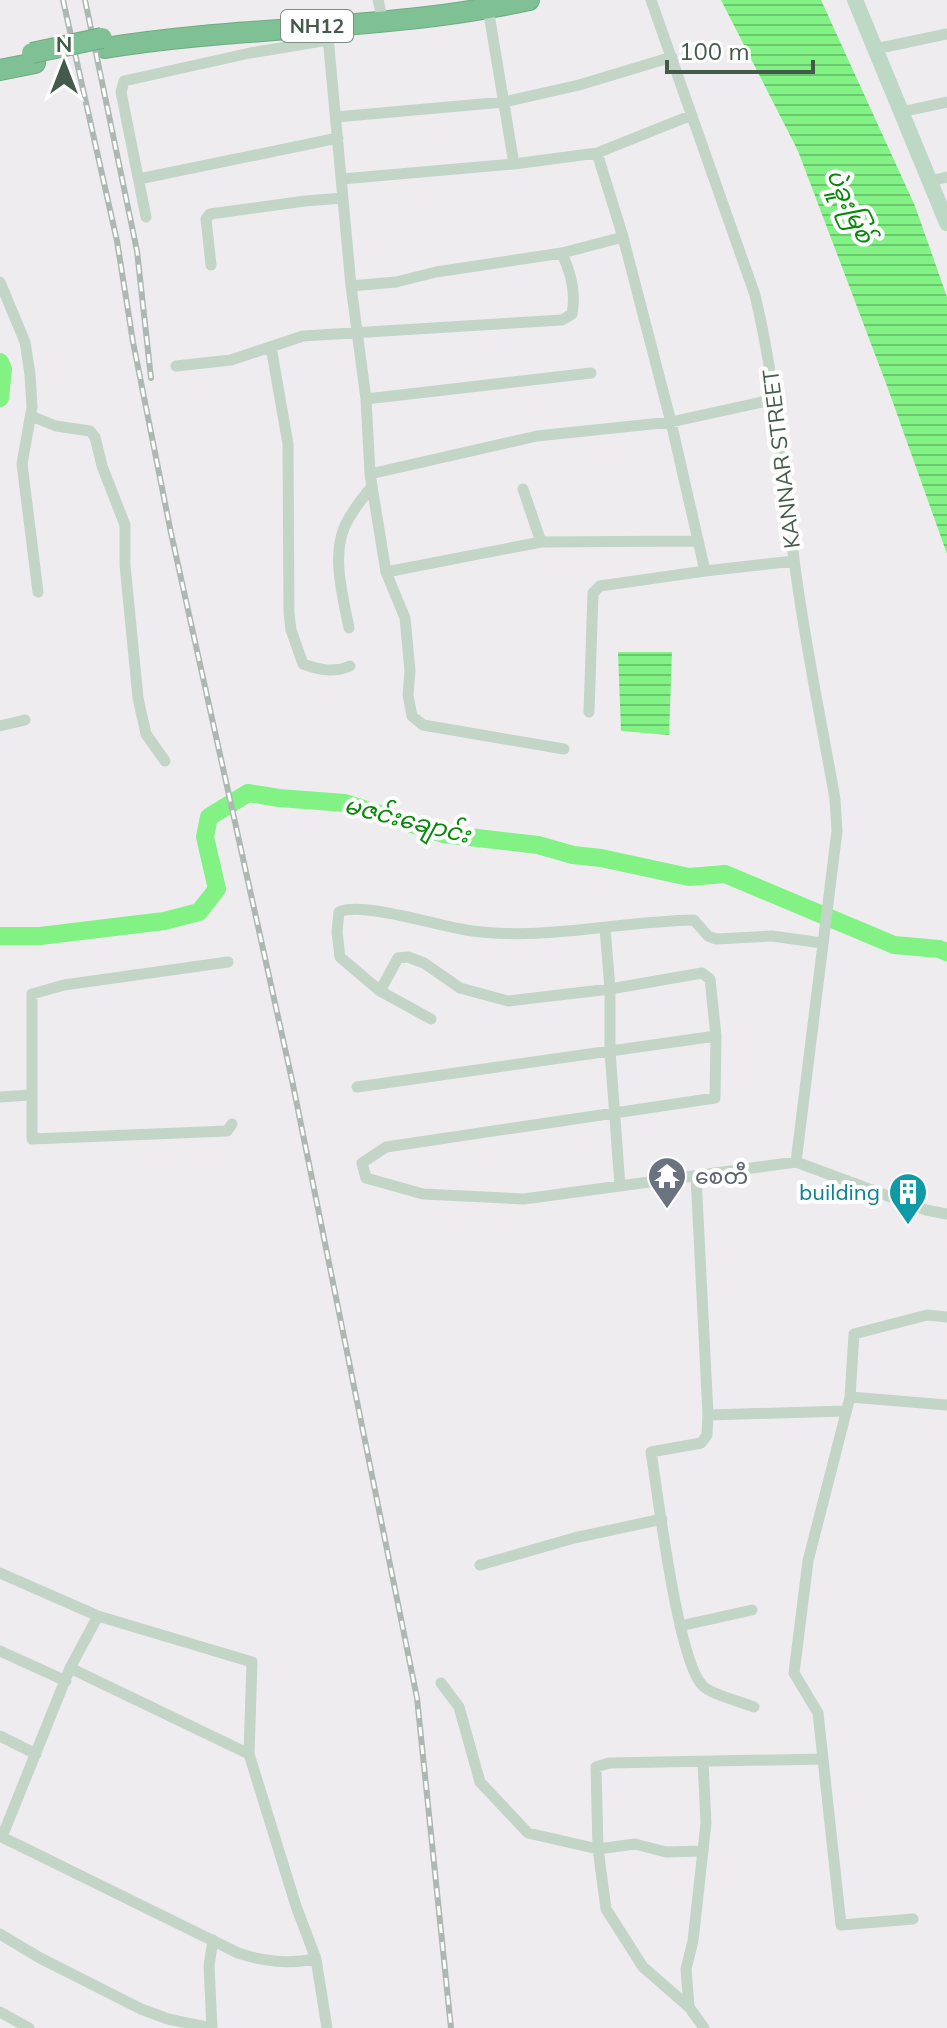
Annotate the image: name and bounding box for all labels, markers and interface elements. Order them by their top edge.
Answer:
road number: NH12 [281,10,353,42]
north arrow [24,24,104,104]
scale bar [667,24,813,74]
text: N [56,30,72,58]
text: 100 m [679,36,750,66]
water label: ပဲခူးမြစ် [815,163,883,251]
street label: KANNAR STREET [756,368,806,550]
water label: မဇင်းချောင်း [340,788,475,855]
temple icon: စေတီ [646,1155,688,1210]
place label: စေတီ [695,1161,748,1190]
building icon: building [887,1171,929,1226]
place label: building [799,1178,880,1206]

